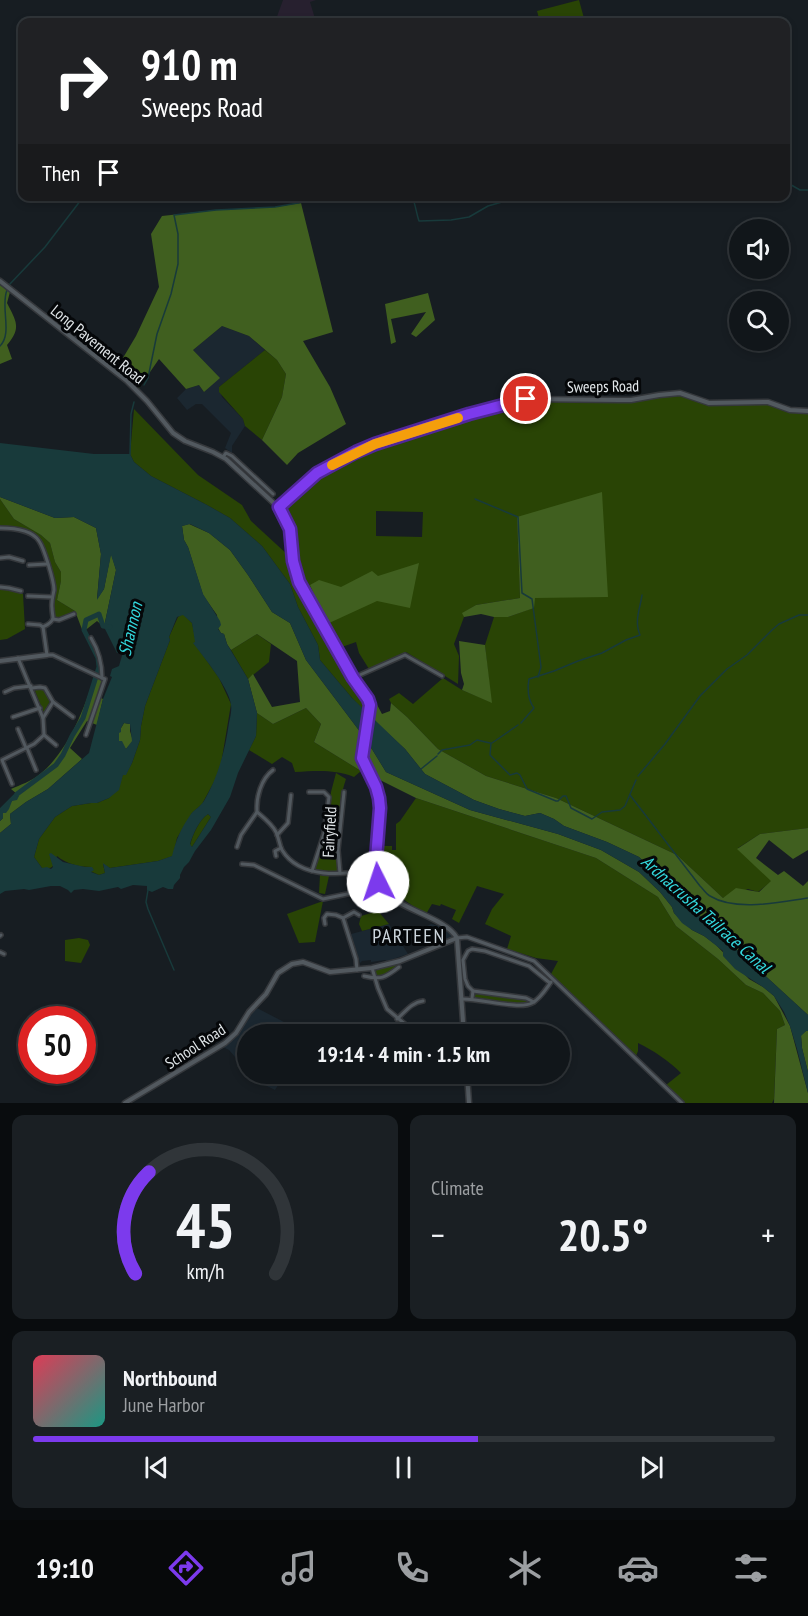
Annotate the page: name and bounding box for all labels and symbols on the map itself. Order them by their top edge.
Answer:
street label: Long Pavement Road [47,300,149,388]
pin [500,373,551,424]
street label: Sweeps Road [567,375,639,397]
water label: Shannon [113,599,148,658]
street label: Fairyfield [318,806,340,858]
position arrow [346,850,410,914]
water label: Ardnacrusha Tailrace Canal [637,850,777,979]
district label: PARTEEN [372,923,446,949]
speed limit sign: 50 [18,1006,96,1084]
street label: School Road [161,1019,229,1073]

